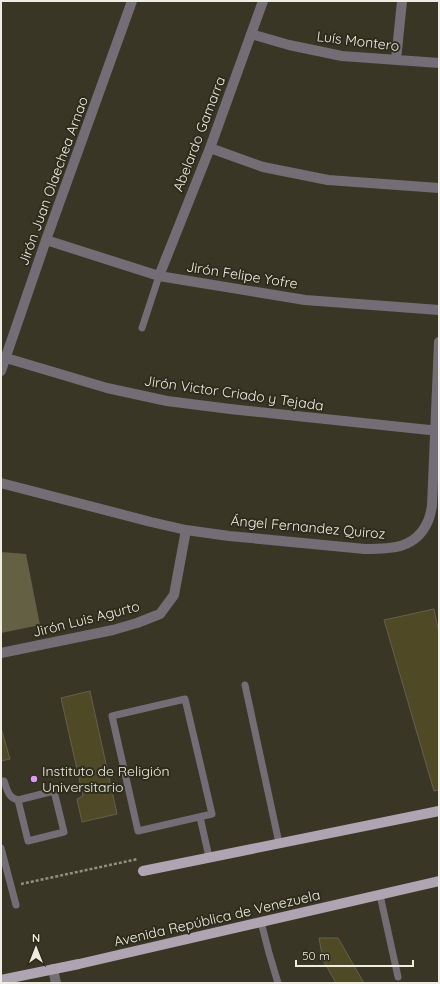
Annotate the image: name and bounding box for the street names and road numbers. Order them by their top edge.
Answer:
street label: Luís Montero [316,27,400,55]
street label: Abelardo Gamarra [169,74,229,194]
street label: Jirón Juan Olaechea Arnao [14,94,92,268]
street label: Jirón Felipe Yofre [185,257,299,293]
street label: Jirón Victor Criado y Tejada [143,371,325,415]
street label: Ángel Fernandez Quiroz [230,511,386,543]
street label: Jirón Luis Agurto [31,597,141,641]
street label: Avenida República de Venezuela [112,885,322,951]

